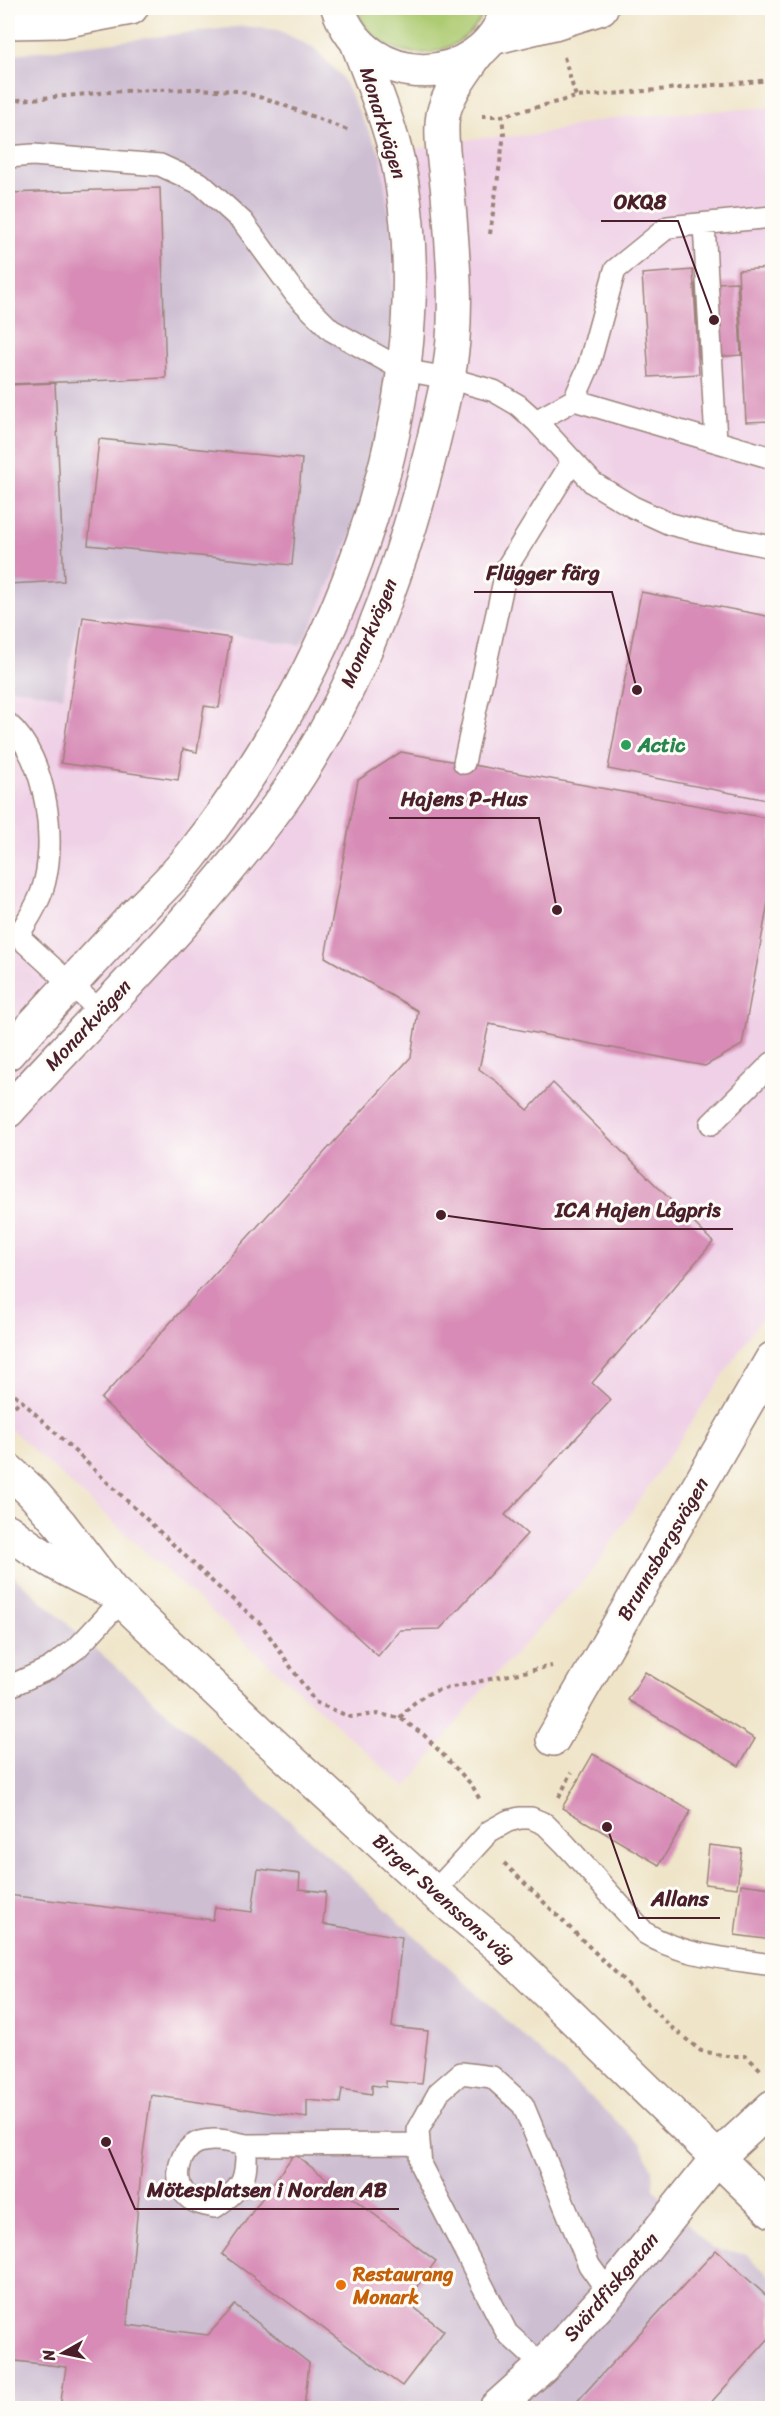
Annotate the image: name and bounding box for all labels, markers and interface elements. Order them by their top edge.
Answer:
street label: Monarkvägen [349,62,417,184]
callout: OKQ8 [601,182,678,221]
text: OKQ8 [614,183,667,221]
callout: Flügger färg [474,553,612,592]
text: Flügger färg [485,554,600,592]
street label: Monarkvägen [330,573,408,693]
place label: Actic [637,728,686,763]
marker: Actic [619,738,633,752]
callout: Hajens P-Hus [389,779,539,818]
text: Hajens P-Hus [400,780,529,818]
street label: Monarkvägen [36,971,140,1079]
callout: ICA Hajen Lågpris [542,1190,733,1229]
text: ICA Hajen Lågpris [554,1191,721,1229]
street label: Brunnsbergsvägen [608,1470,719,1628]
street label: Birger Svenssons väg [364,1825,524,1973]
callout: Allans [639,1879,720,1918]
text: Allans [650,1880,710,1918]
callout: Mötesplatsen i Norden AB [135,2170,399,2209]
text: Mötesplatsen i Norden AB [146,2171,388,2209]
street label: Svärdfiskgatan [554,2224,668,2350]
place label: Restaurang Monark [352,2257,453,2315]
marker: Restaurang Monark [334,2278,348,2292]
north arrow [33,2323,93,2383]
text: N [33,2347,64,2364]

